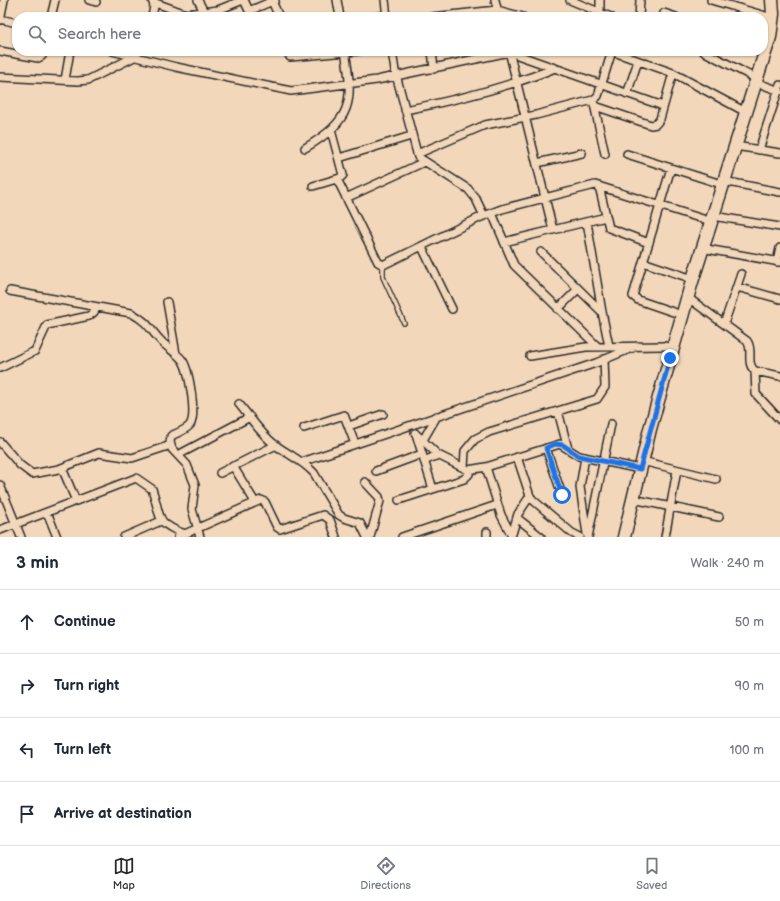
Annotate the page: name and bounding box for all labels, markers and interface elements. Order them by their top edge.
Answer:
search box [12,12,768,56]
icon: search [26,23,48,45]
text: Search here [58,25,141,44]
route end [661,349,679,367]
route start [553,486,571,504]
text: 3 min [16,553,59,573]
text: Walk · 240 m [690,555,764,571]
icon: ahead [16,611,38,633]
text: Continue [54,612,116,631]
text: 50 m [735,614,764,630]
icon: right [16,675,38,697]
text: Turn right [54,676,119,695]
text: 90 m [735,678,764,694]
icon: left [16,739,38,761]
text: Turn left [54,740,111,759]
text: 100 m [729,742,764,758]
icon: arrive [16,803,38,825]
text: Arrive at destination [54,804,192,823]
tab: Map [113,855,135,892]
tab: Directions [360,855,411,892]
tab: Saved [636,855,667,892]

